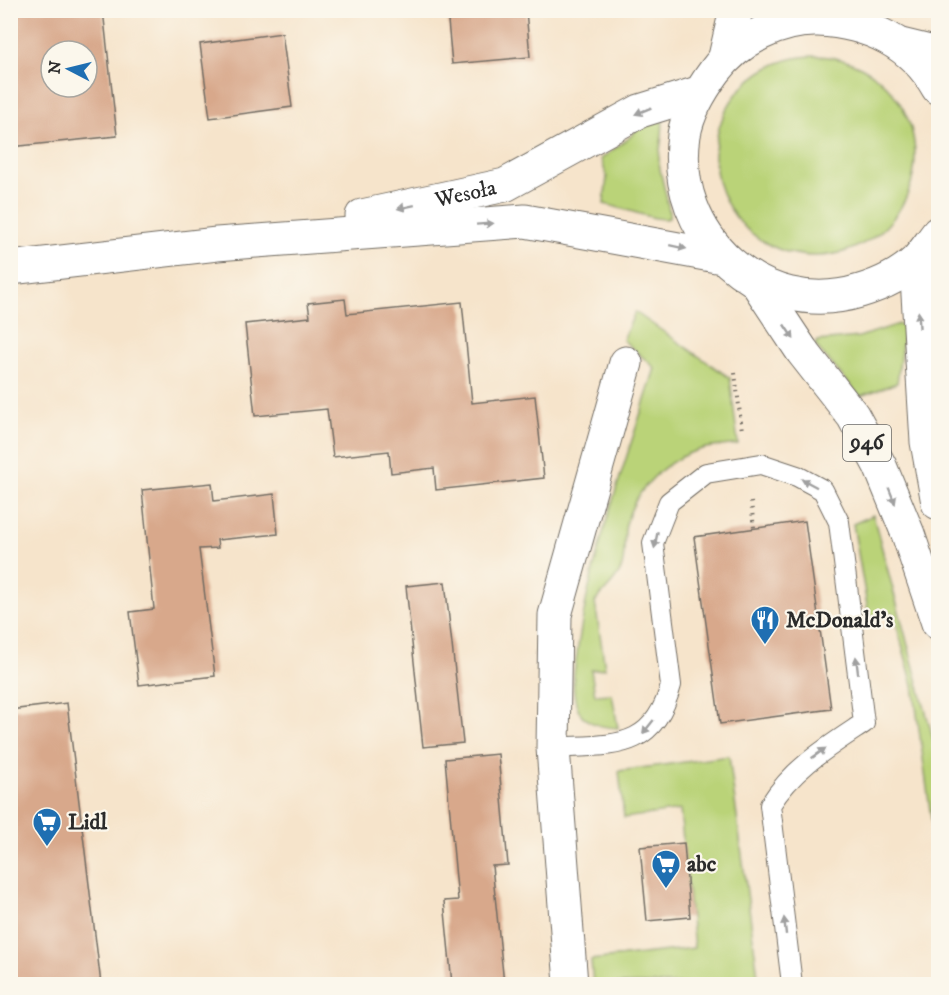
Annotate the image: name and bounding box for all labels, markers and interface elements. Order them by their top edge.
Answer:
north arrow [39,39,99,99]
text: N [44,60,66,75]
one-way arrow [634,107,652,116]
street label: Wesoła [431,174,499,214]
one-way arrow [396,203,415,212]
one-way arrow [476,219,495,229]
one-way arrow [668,243,687,252]
one-way arrow [914,310,924,329]
one-way arrow [783,323,795,339]
road number: 946 [843,425,891,461]
one-way arrow [800,478,817,488]
one-way arrow [888,487,897,505]
one-way arrow [651,531,660,550]
restaurant icon: McDonald's [749,604,781,646]
place label: McDonald's [786,607,894,634]
one-way arrow [852,655,861,674]
one-way arrow [642,719,655,735]
one-way arrow [811,747,827,759]
supermarket icon: Lidl [31,806,63,848]
place label: Lidl [68,809,108,836]
supermarket icon: abc [650,848,682,890]
place label: abc [687,851,717,878]
one-way arrow [780,917,790,936]

